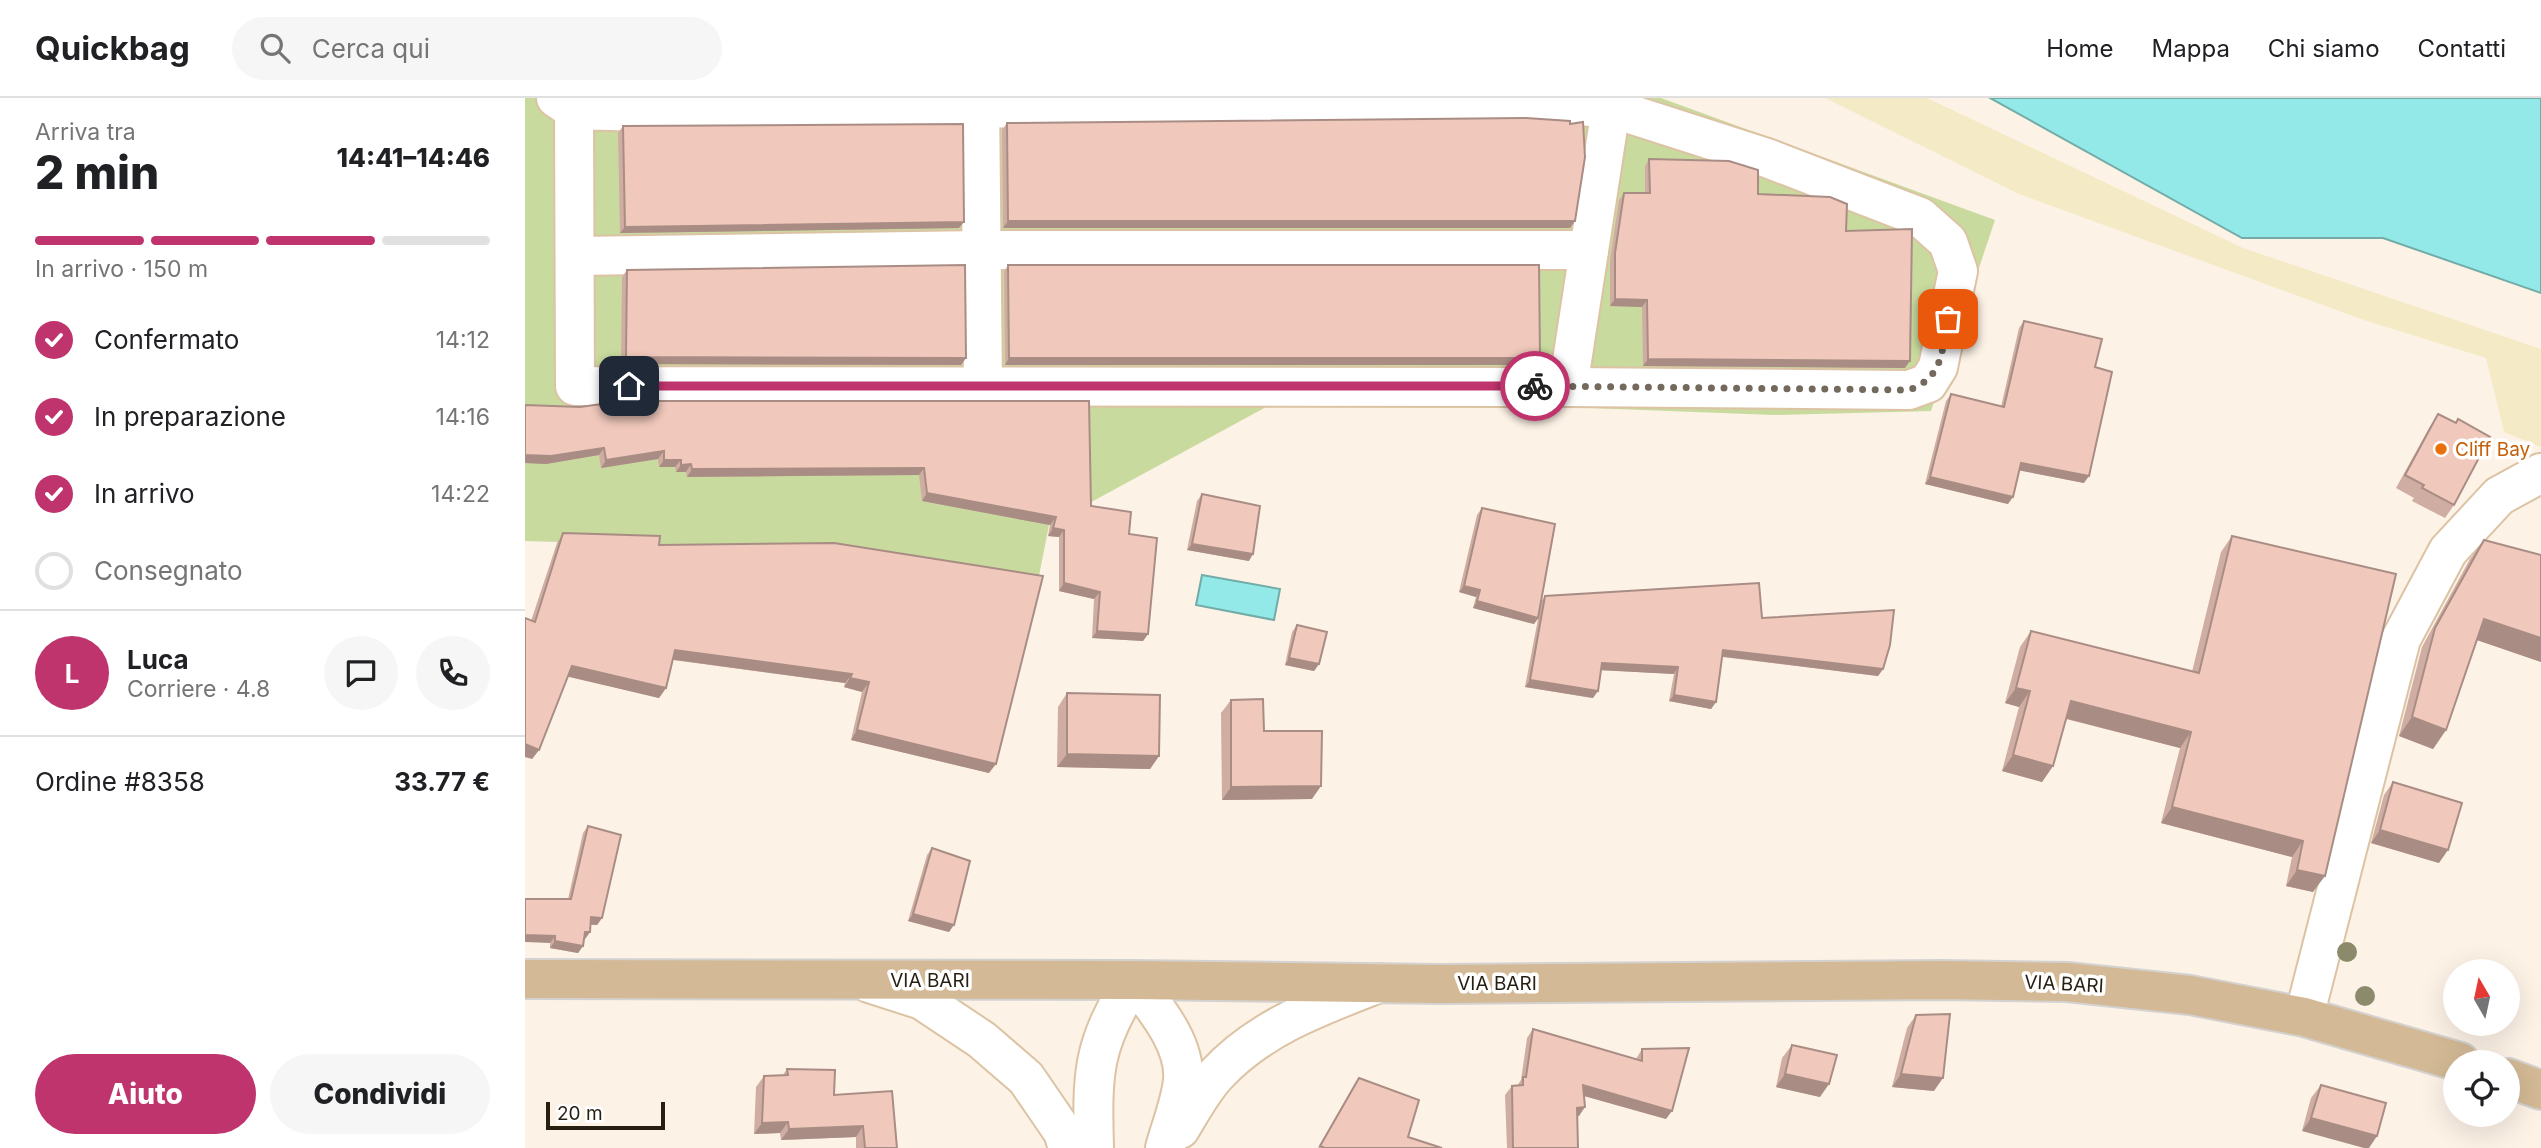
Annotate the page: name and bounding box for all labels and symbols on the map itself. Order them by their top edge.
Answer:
pin [1918,289,1978,349]
courier [1500,351,1570,421]
pin [599,356,659,416]
place label: Cliff Bay [2455,438,2531,461]
marker: Cliff Bay [2433,441,2449,457]
north arrow [2443,959,2520,1036]
street label: VIA BARI [890,969,970,992]
street label: VIA BARI [2024,970,2104,998]
street label: VIA BARI [1457,972,1537,995]
scale bar [546,1099,665,1131]

